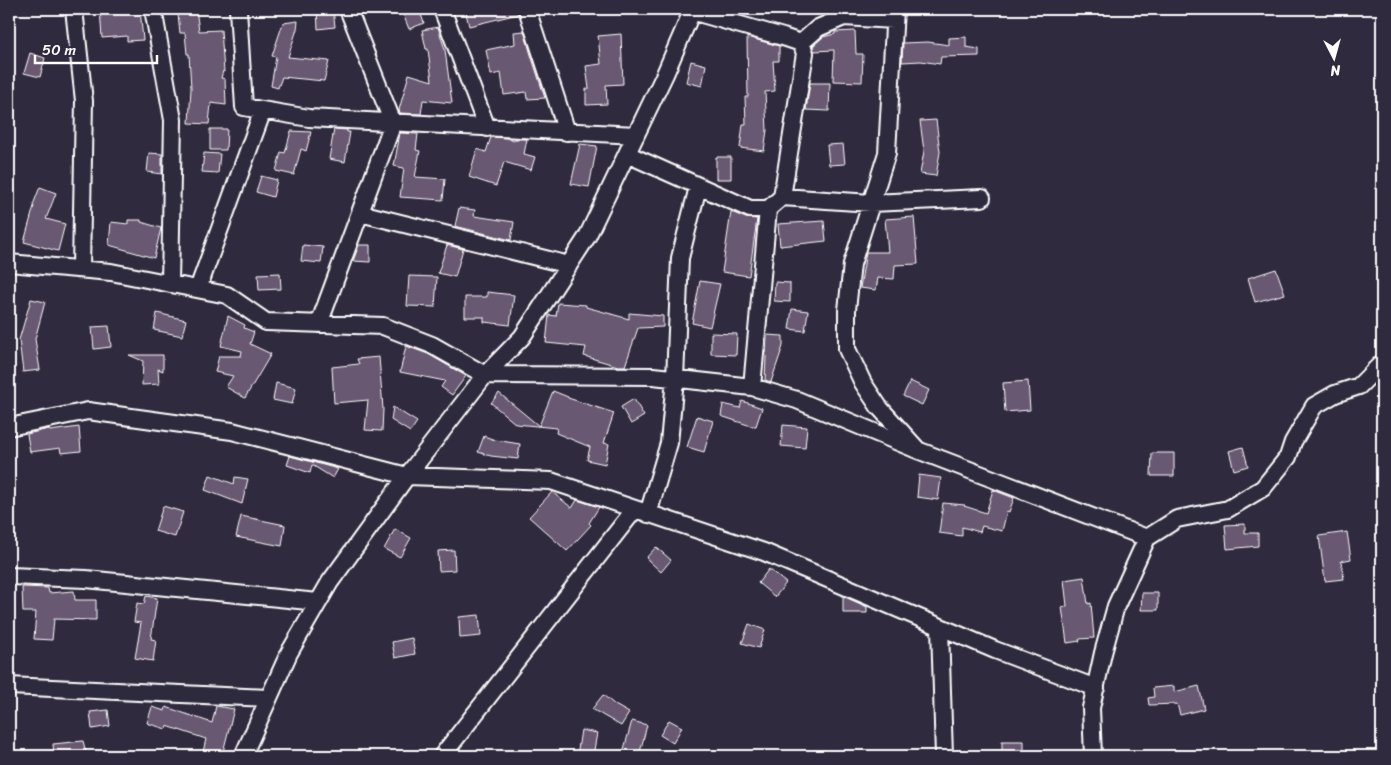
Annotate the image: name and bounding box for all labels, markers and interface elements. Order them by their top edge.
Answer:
scale bar [35,32,158,64]
north arrow [1308,32,1358,82]
text: 50 m [42,37,77,63]
text: N [1329,57,1342,83]

